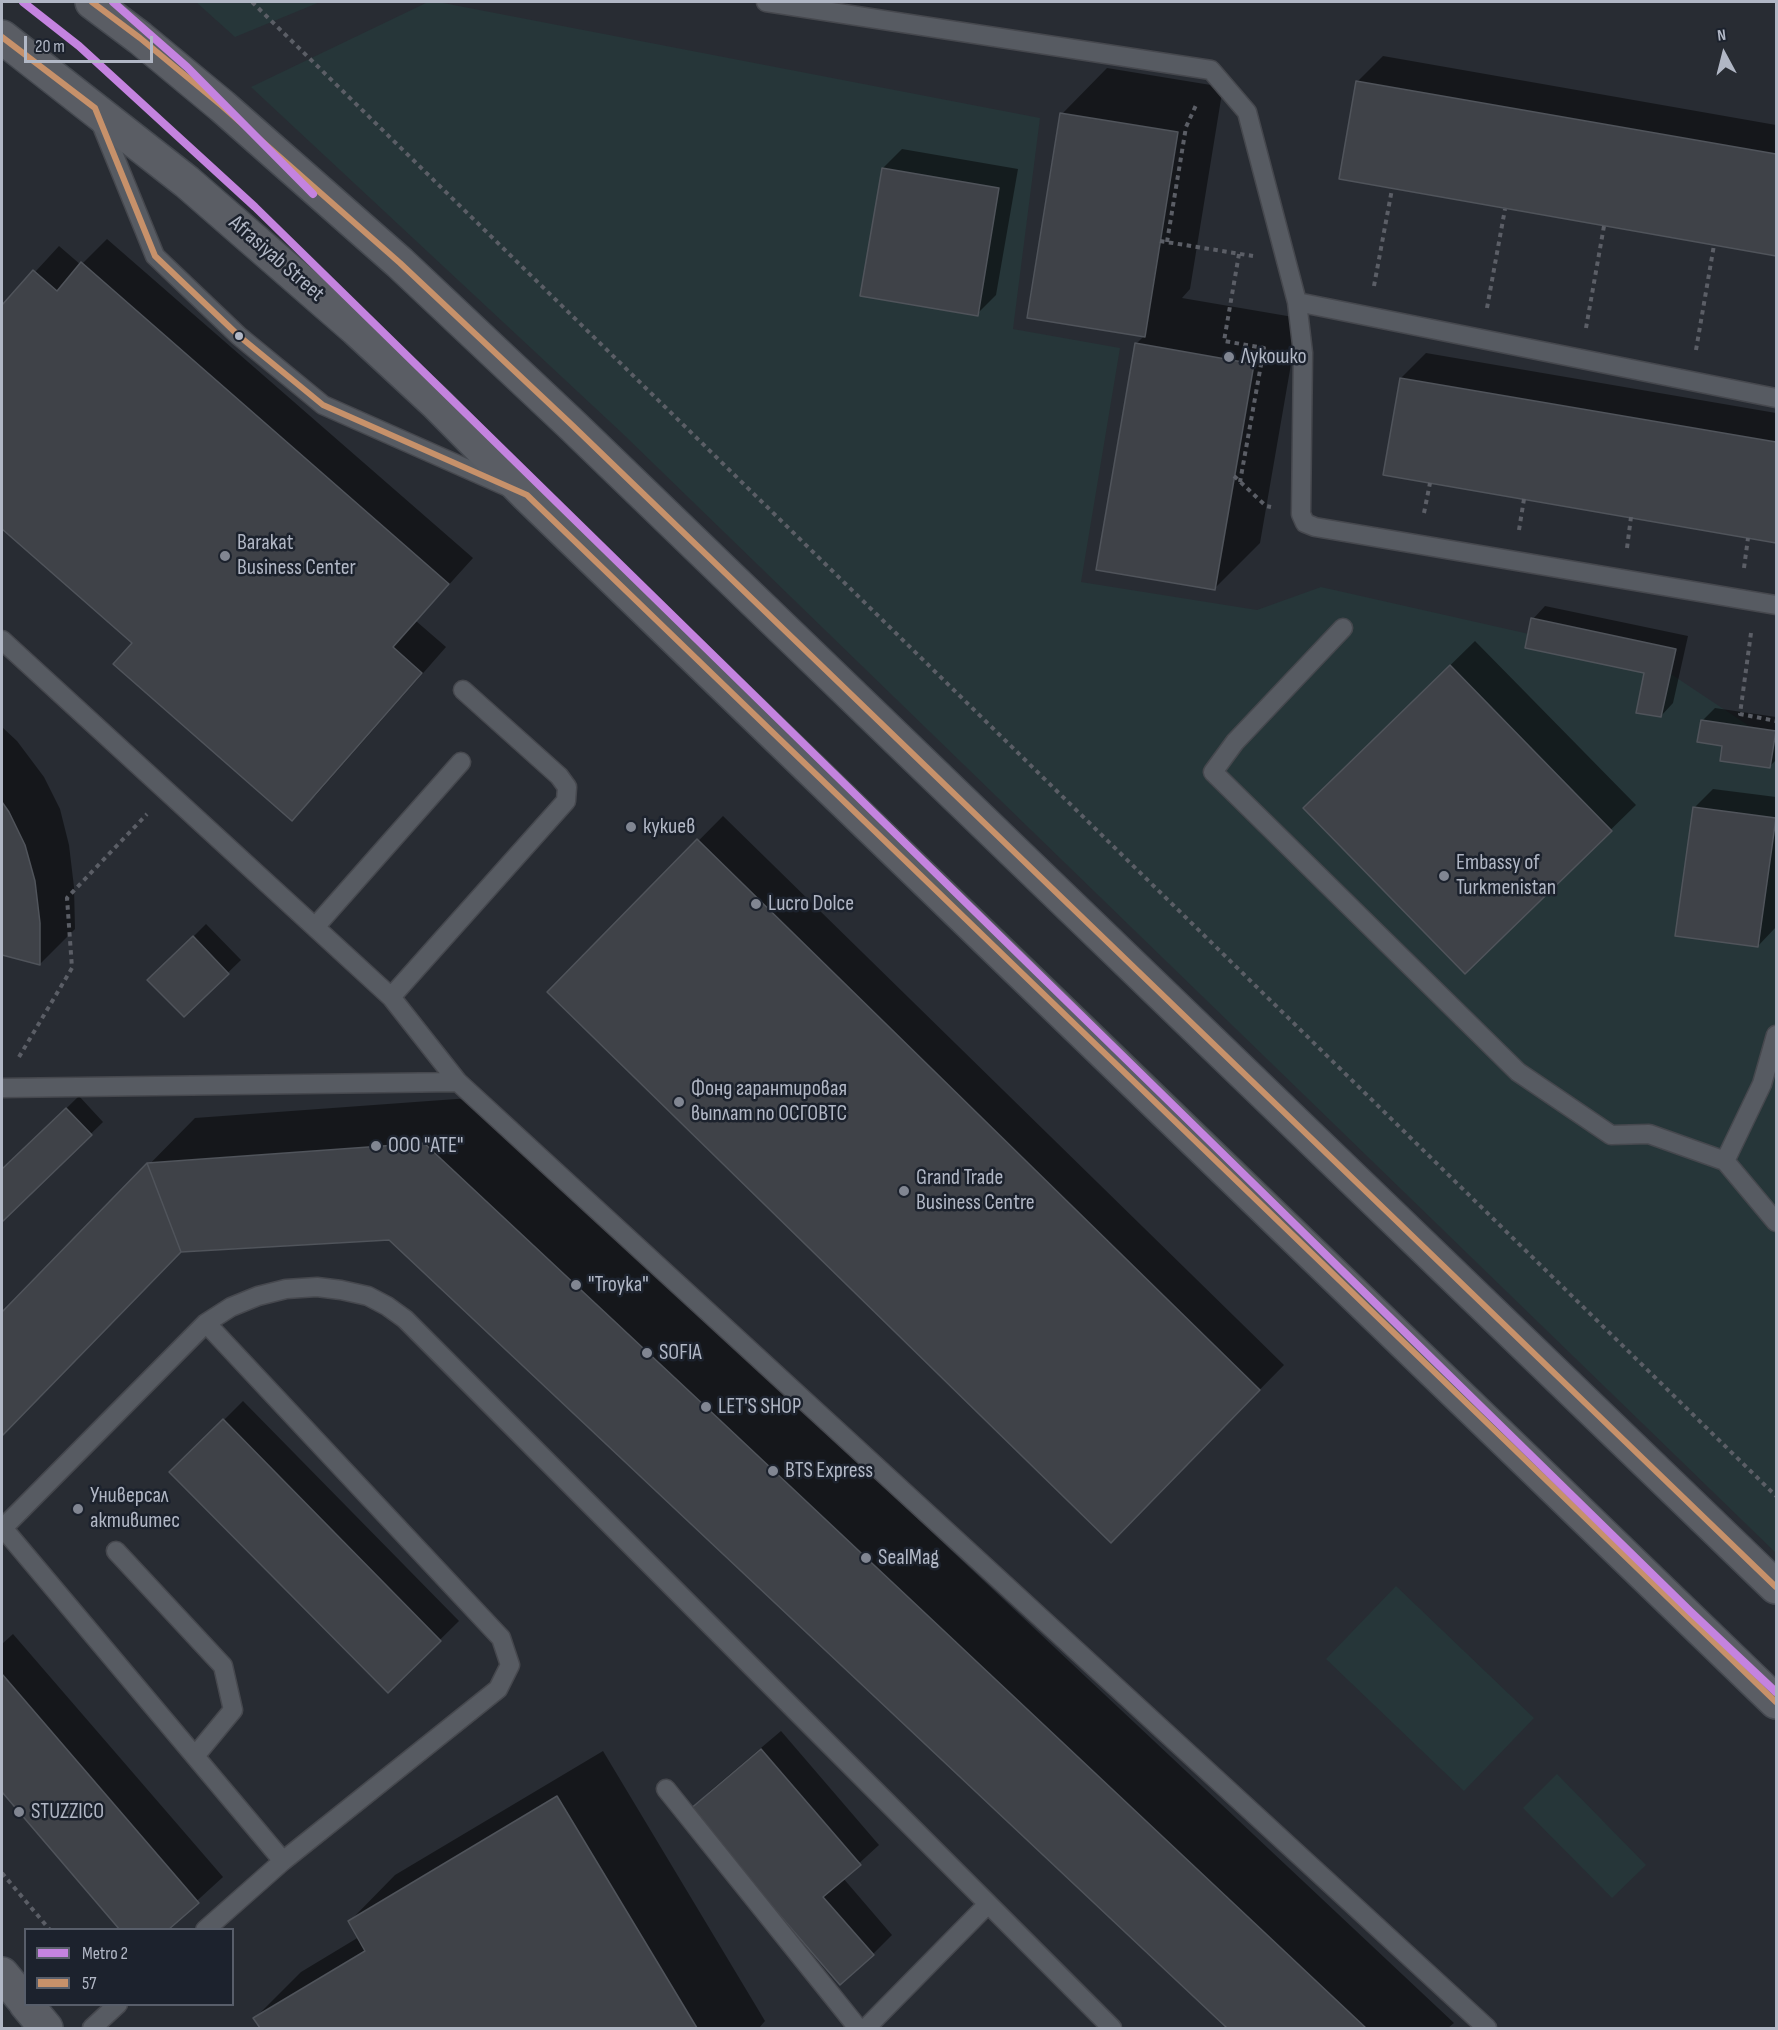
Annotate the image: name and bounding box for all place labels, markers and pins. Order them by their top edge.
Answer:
unlabelled marker [233,330,245,342]
place label: Лукошко [1241,344,1307,370]
marker: Лукошко [1222,350,1236,364]
place label: Barakat Business Center [237,530,356,582]
marker: Barakat Business Center [218,549,232,563]
place label: кукиев [643,814,695,840]
marker: кукиев [624,820,638,834]
place label: Embassy of Turkmenistan [1456,850,1556,902]
marker: Embassy of Turkmenistan [1437,869,1451,883]
place label: Lucro Dolce [768,891,854,917]
marker: Lucro Dolce [749,897,763,911]
place label: Фонд гарантировая выплат по ОСГОВТС [691,1076,847,1128]
marker: Фонд гарантировая выплат по ОСГОВТС [672,1095,686,1109]
place label: OOO "ATE" [388,1133,463,1159]
marker: OOO "ATE" [369,1139,383,1153]
place label: Grand Trade Business Centre [916,1165,1035,1216]
marker: Grand Trade Business Centre [897,1184,911,1198]
place label: "Troyka" [588,1272,649,1298]
marker: "Troyka" [569,1278,583,1292]
place label: SOFIA [659,1340,702,1366]
marker: SOFIA [640,1346,654,1360]
place label: LET'S SHOP [718,1394,801,1420]
marker: LET'S SHOP [699,1400,713,1414]
place label: BTS Express [785,1458,873,1484]
marker: BTS Express [766,1464,780,1478]
place label: Универсал активитес [90,1483,180,1534]
marker: Универсал активитес [71,1502,85,1516]
place label: SealMag [878,1545,939,1571]
marker: SealMag [859,1551,873,1565]
place label: STUZZICO [31,1799,104,1825]
marker: STUZZICO [12,1805,26,1819]

